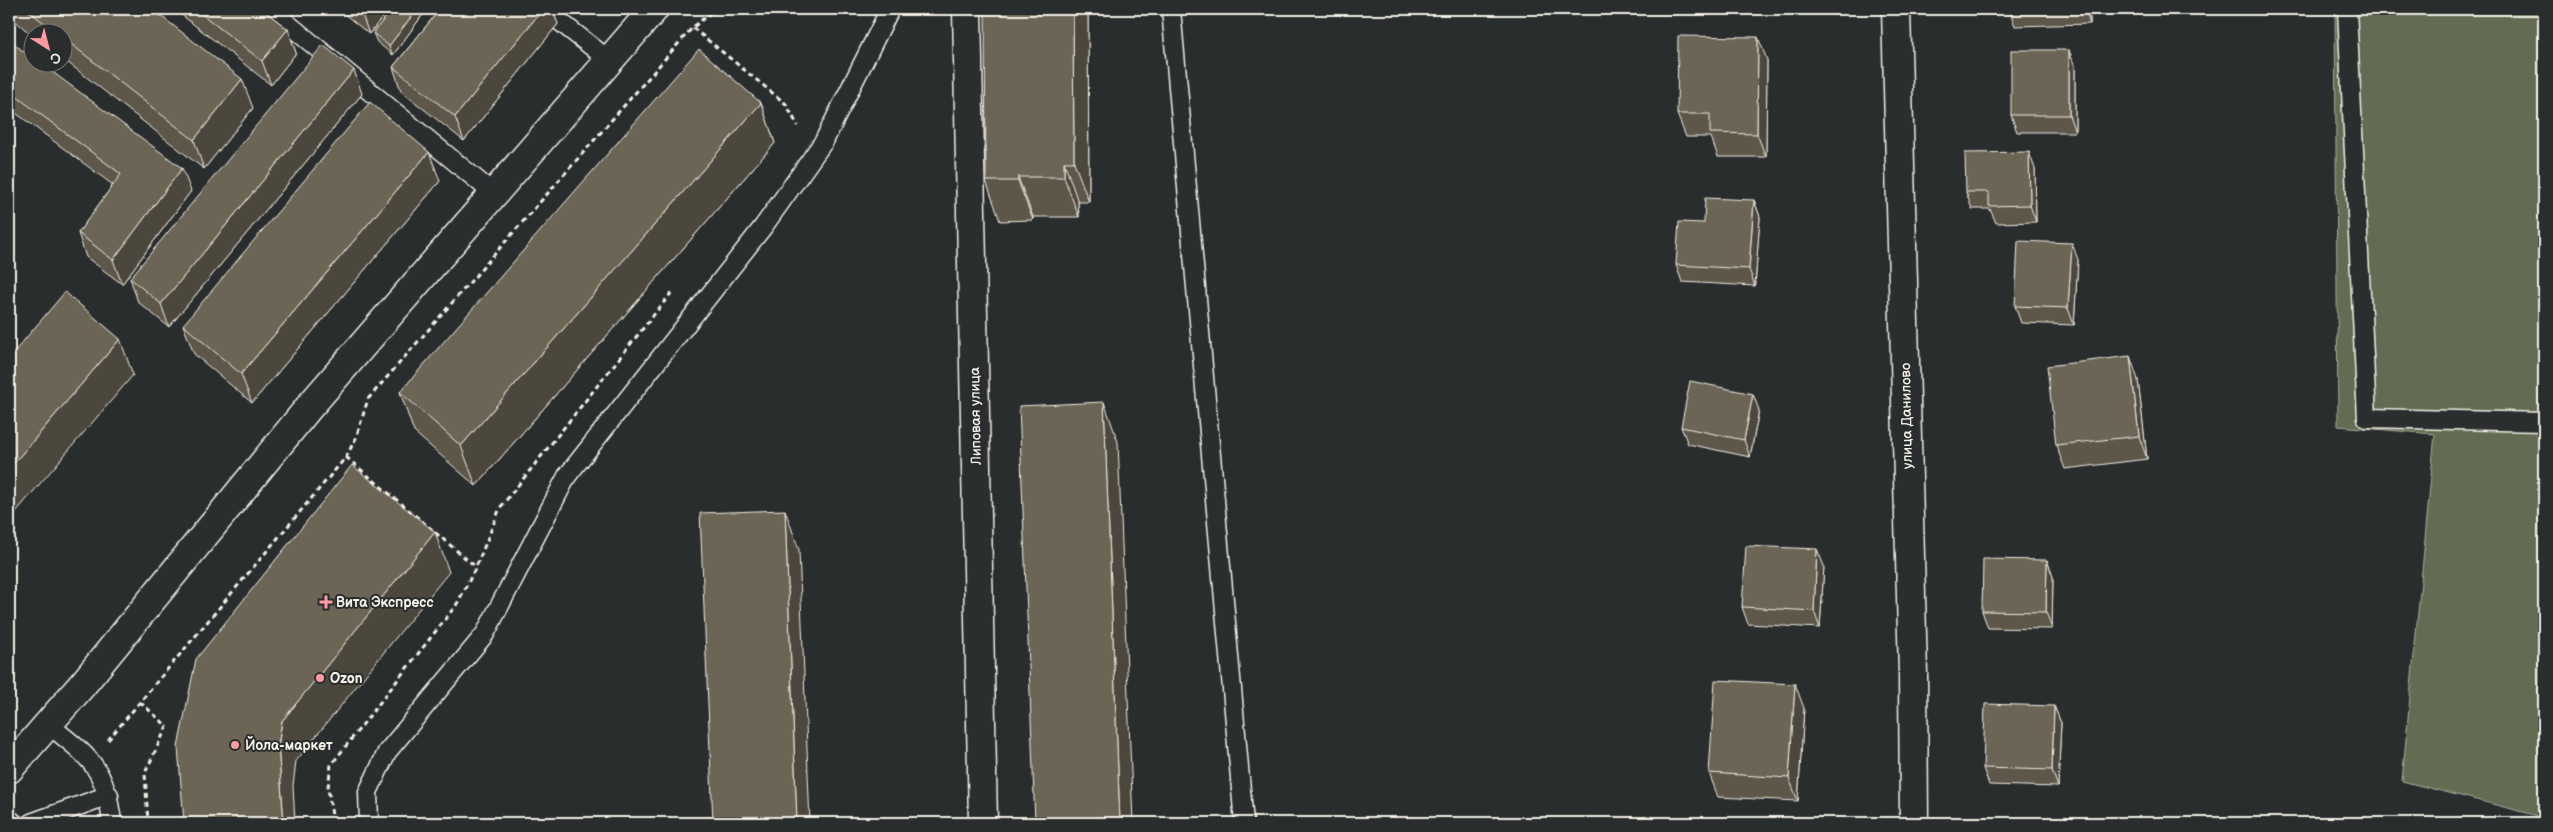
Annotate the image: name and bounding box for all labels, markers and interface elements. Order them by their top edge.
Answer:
north arrow [22,22,72,72]
text: С [46,48,64,68]
street label: улица Данилово [1897,363,1916,469]
street label: Липовая улица [966,366,985,466]
place label: Вита Экспресс [336,594,433,611]
marker: Вита Экспресс [320,596,332,608]
place label: Ozon [330,670,363,687]
marker: Ozon [314,672,326,684]
place label: Йола-маркет [245,735,333,754]
marker: Йола-маркет [229,739,241,751]

